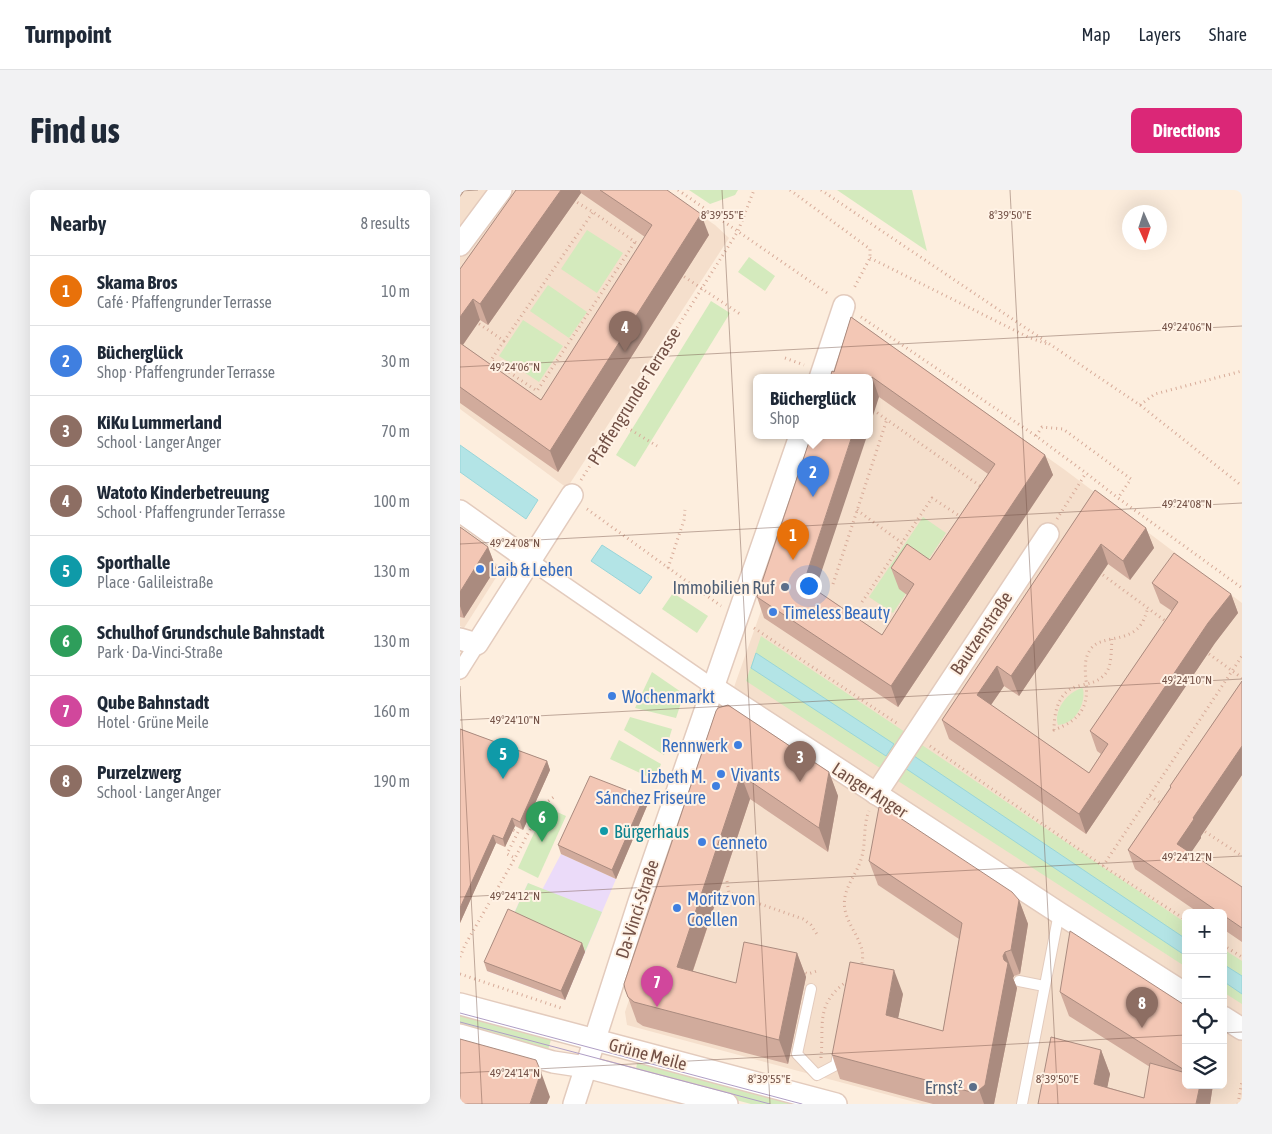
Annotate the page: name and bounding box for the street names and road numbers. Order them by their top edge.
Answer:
street label: Pfaffengrunder Terrasse [583,323,685,469]
street label: Bautzenstraße [946,588,1016,678]
street label: Langer Anger [828,758,912,823]
street label: Da-Vinci-Straße [611,857,663,961]
street label: Grüne Meile [607,1033,689,1075]

